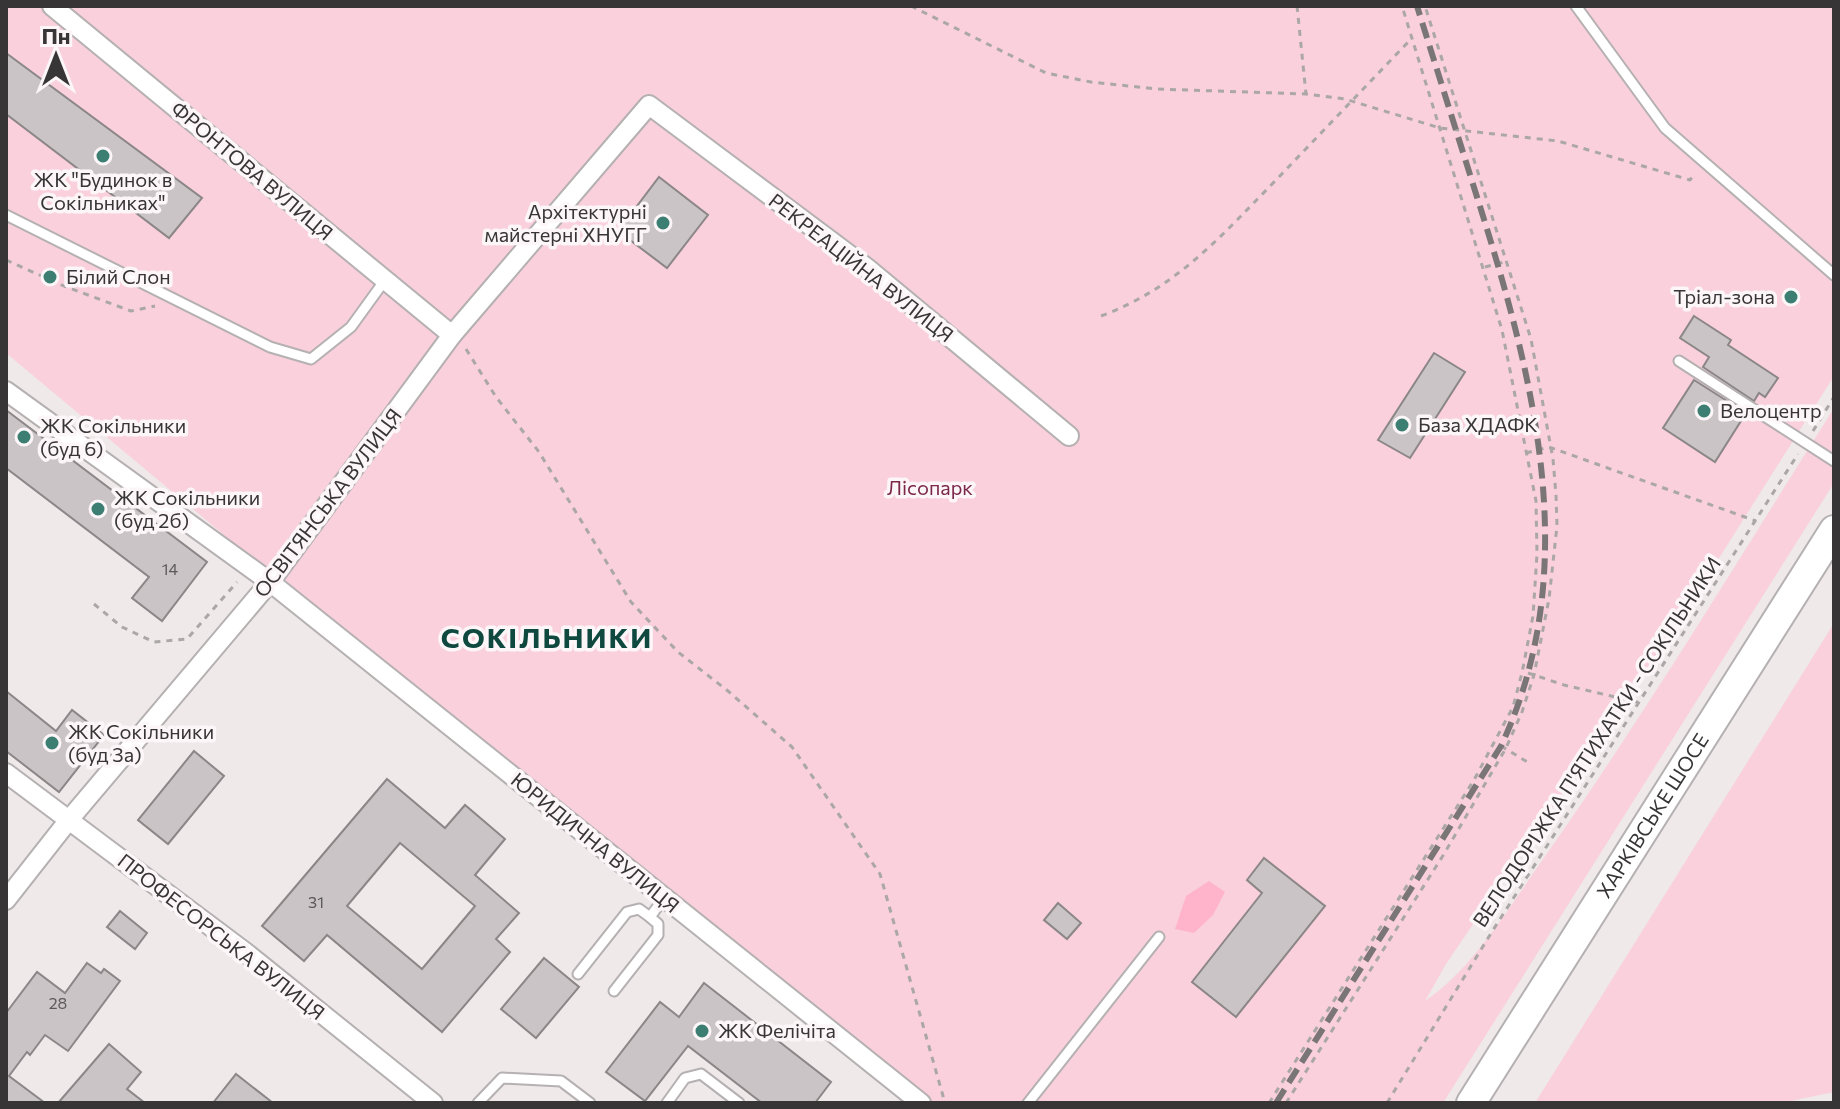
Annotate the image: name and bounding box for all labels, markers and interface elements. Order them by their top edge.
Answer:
north arrow [16,16,96,96]
text: Пн [41,22,71,49]
street label: ФРОНТОВА ВУЛИЦЯ [167,96,338,245]
marker: ЖК "Будинок в Сокільниках" [94,147,112,165]
place label: ЖК "Будинок в Сокільниках" [34,167,172,214]
street label: РЕКРЕАЦІЙНА ВУЛИЦЯ [765,188,959,347]
place label: Архітектурні майстерні ХНУГГ [484,199,647,246]
marker: Архітектурні майстерні ХНУГГ [654,214,672,232]
place label: Білий Слон [66,264,171,288]
marker: Білий Слон [41,268,59,286]
place label: Тріал-зона [1673,284,1775,308]
marker: Тріал-зона [1782,288,1800,306]
place label: Велоцентр [1720,398,1822,422]
marker: Велоцентр [1695,402,1713,420]
street label: ОСВІТЯНСЬКА ВУЛИЦЯ [248,403,406,601]
place label: База ХДАФК [1418,412,1538,436]
place label: ЖК Сокільники (буд 6) [40,413,186,460]
marker: База ХДАФК [1393,416,1411,434]
marker: ЖК Сокільники (буд 6) [15,428,33,446]
park label: Лісопарк [887,475,973,499]
place label: ЖК Сокільники (буд 2б) [114,485,260,532]
marker: ЖК Сокільники (буд 2б) [89,500,107,518]
street label: ВЕЛОДОРІЖКА П'ЯТИХАТКИ - СОКІЛЬНИКИ [1467,552,1725,931]
house number: 14 [162,559,179,578]
district label: СОКІЛЬНИКИ [441,620,653,654]
place label: ЖК Сокільники (буд 3а) [68,719,214,766]
street label: ХАРКІВСЬКЕ ШОСЕ [1591,729,1713,902]
marker: ЖК Сокільники (буд 3а) [43,734,61,752]
street label: ЮРИДИЧНА ВУЛИЦЯ [507,767,684,917]
street label: ПРОФЕСОРСЬКА ВУЛИЦЯ [113,848,330,1024]
house number: 31 [308,892,324,911]
house number: 28 [49,993,67,1012]
place label: ЖК Фелічіта [718,1018,836,1042]
marker: ЖК Фелічіта [693,1022,711,1040]

